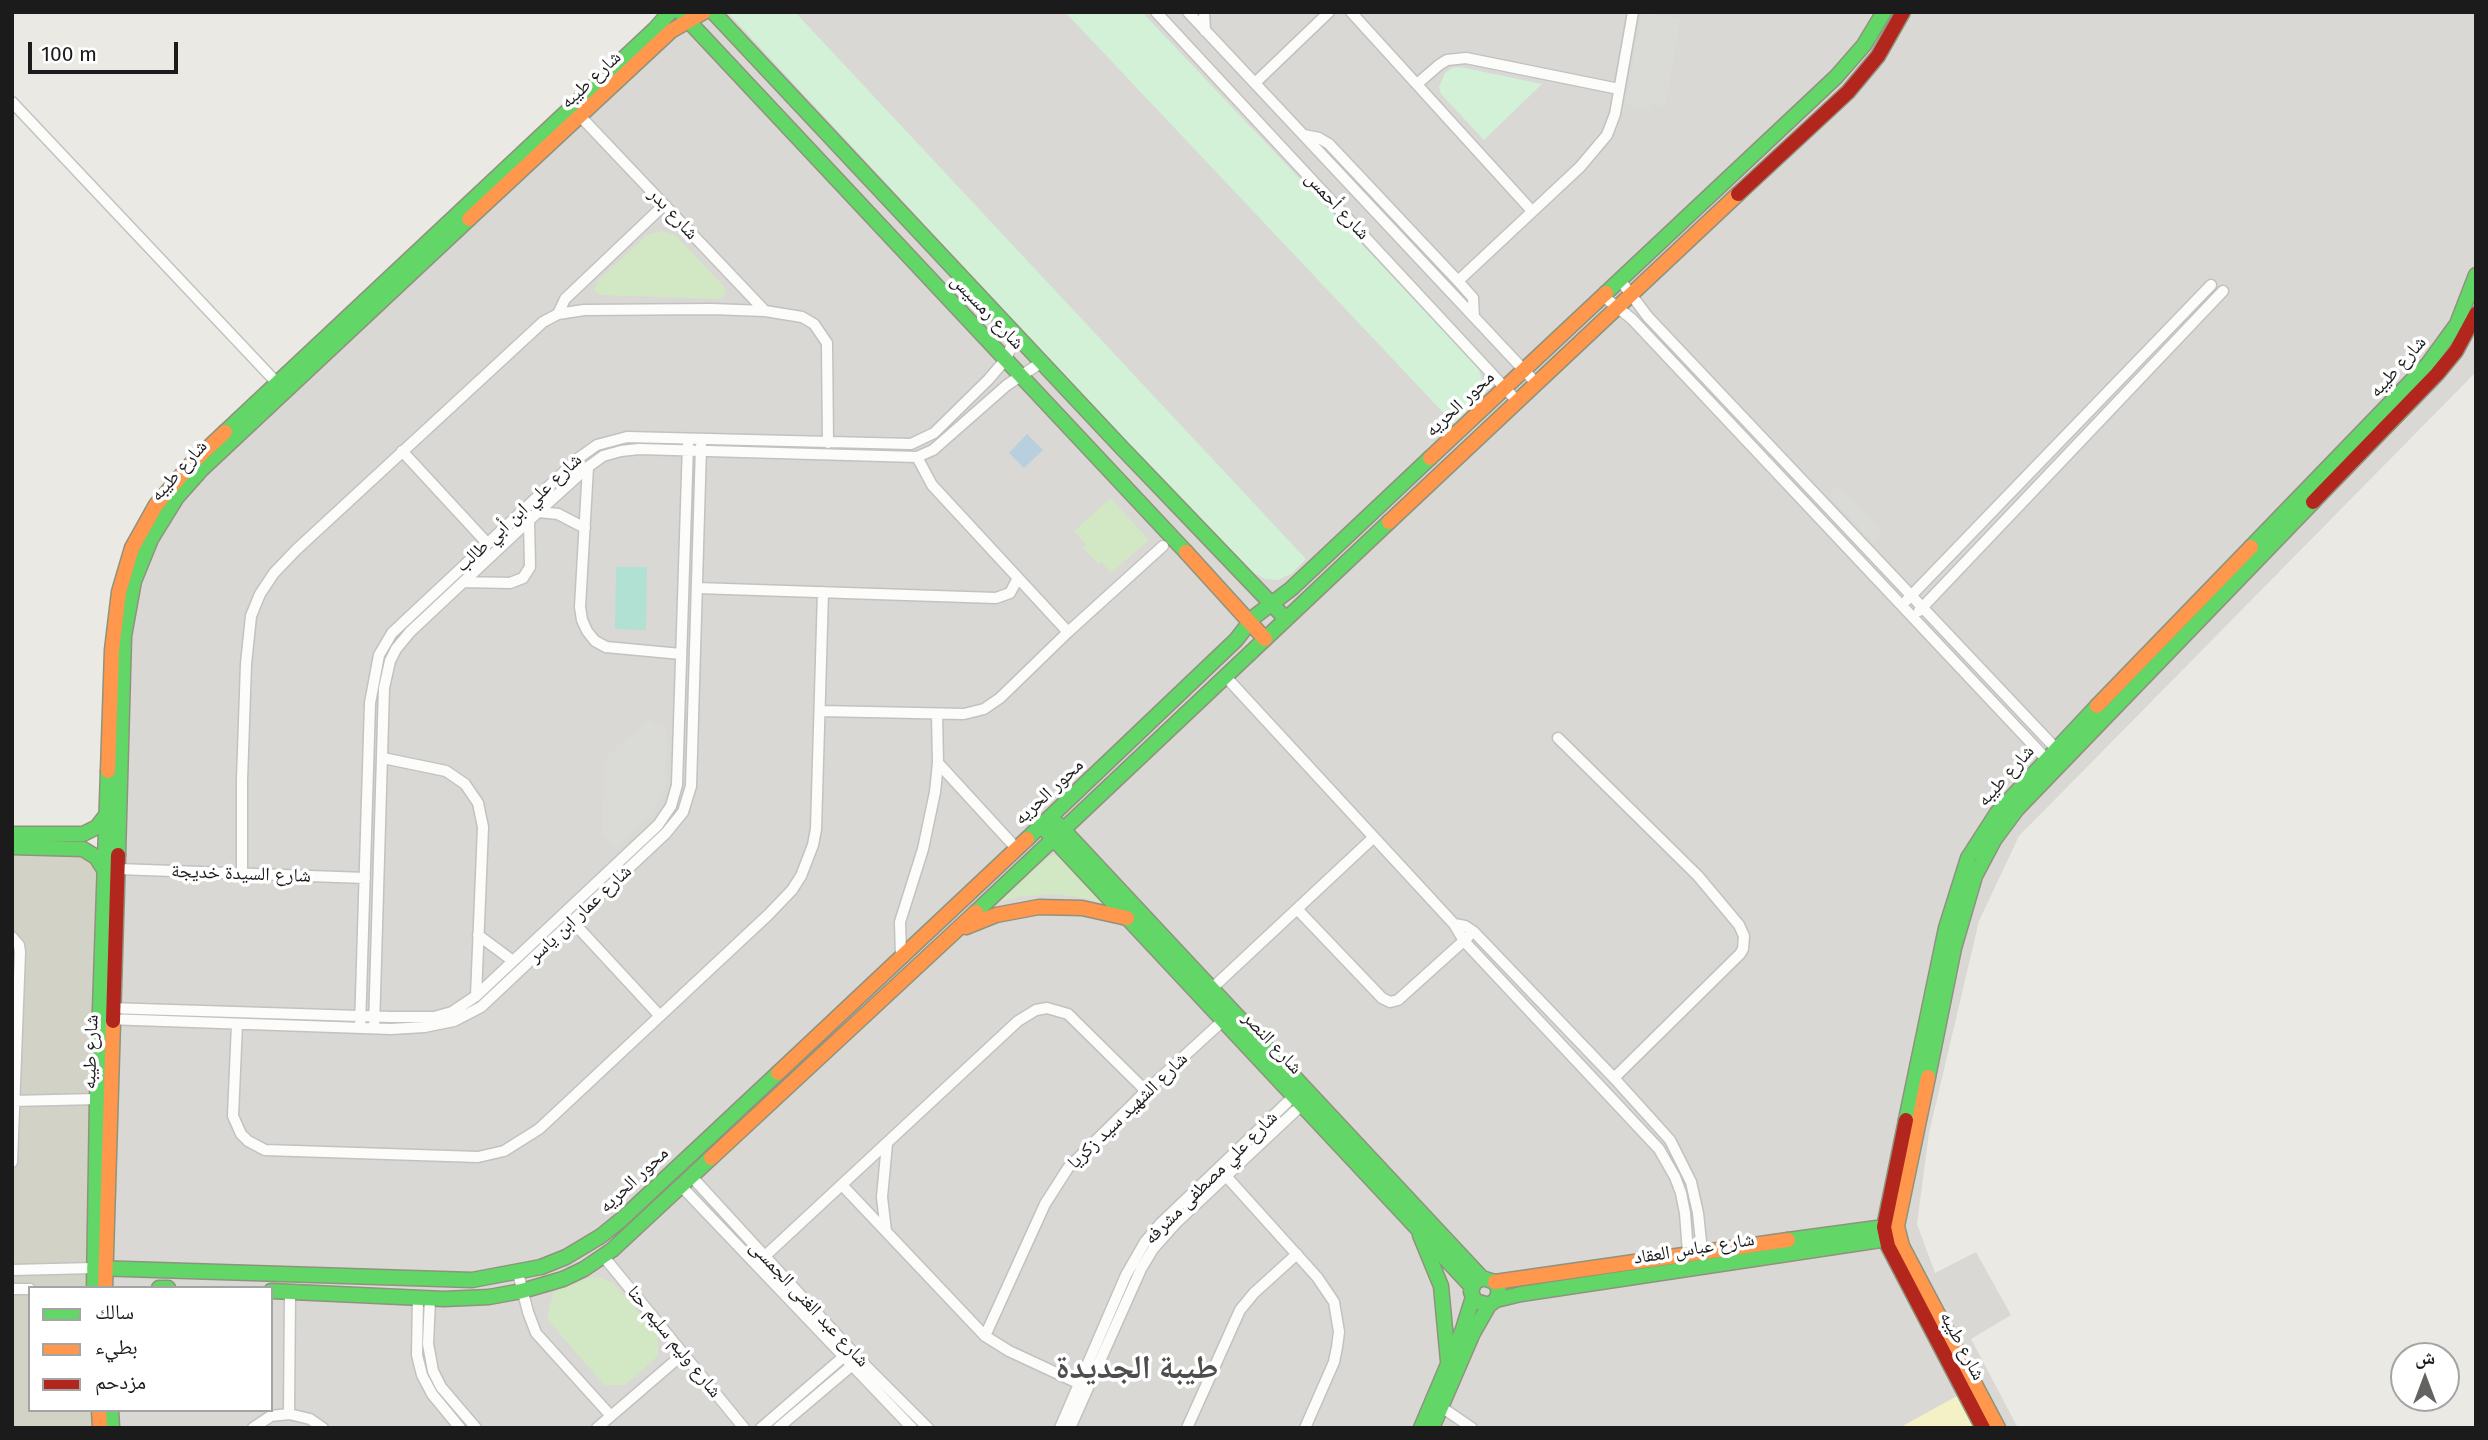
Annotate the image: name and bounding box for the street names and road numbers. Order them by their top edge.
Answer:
street label: شارع طيبه [556,46,626,114]
street label: شارع أحمس [1300,167,1374,245]
street label: شارع بدر [643,183,703,245]
street label: شارع رمسيس [945,270,1029,354]
street label: شارع طيبه [2365,332,2431,402]
street label: محور الحريه [1421,366,1499,442]
street label: شارع طيبه [146,436,212,506]
street label: شارع علي ابن أبي طالب [451,449,587,577]
street label: شارع طيبه [1973,741,2039,811]
street label: محور الحريه [1010,754,1088,830]
street label: شارع السيدة خديجة [171,860,311,888]
street label: شارع عمار ابن ياسر [524,860,636,968]
street label: شارع النصر [1237,1007,1307,1079]
street label: شارع طيبه [78,1014,104,1090]
street label: شارع الشهيد سيد زكريا [1063,1048,1193,1174]
street label: شارع علي مصطفى مشرفه [1139,1106,1283,1250]
street label: محور الحريه [595,1142,673,1218]
street label: شارع عباس العقاد [1632,1228,1756,1270]
street label: شارع عبد الغنى الجمسى [744,1236,874,1372]
street label: شارع وليم سليم حنا [622,1281,726,1403]
street label: شارع طيبه [1934,1308,1990,1384]

